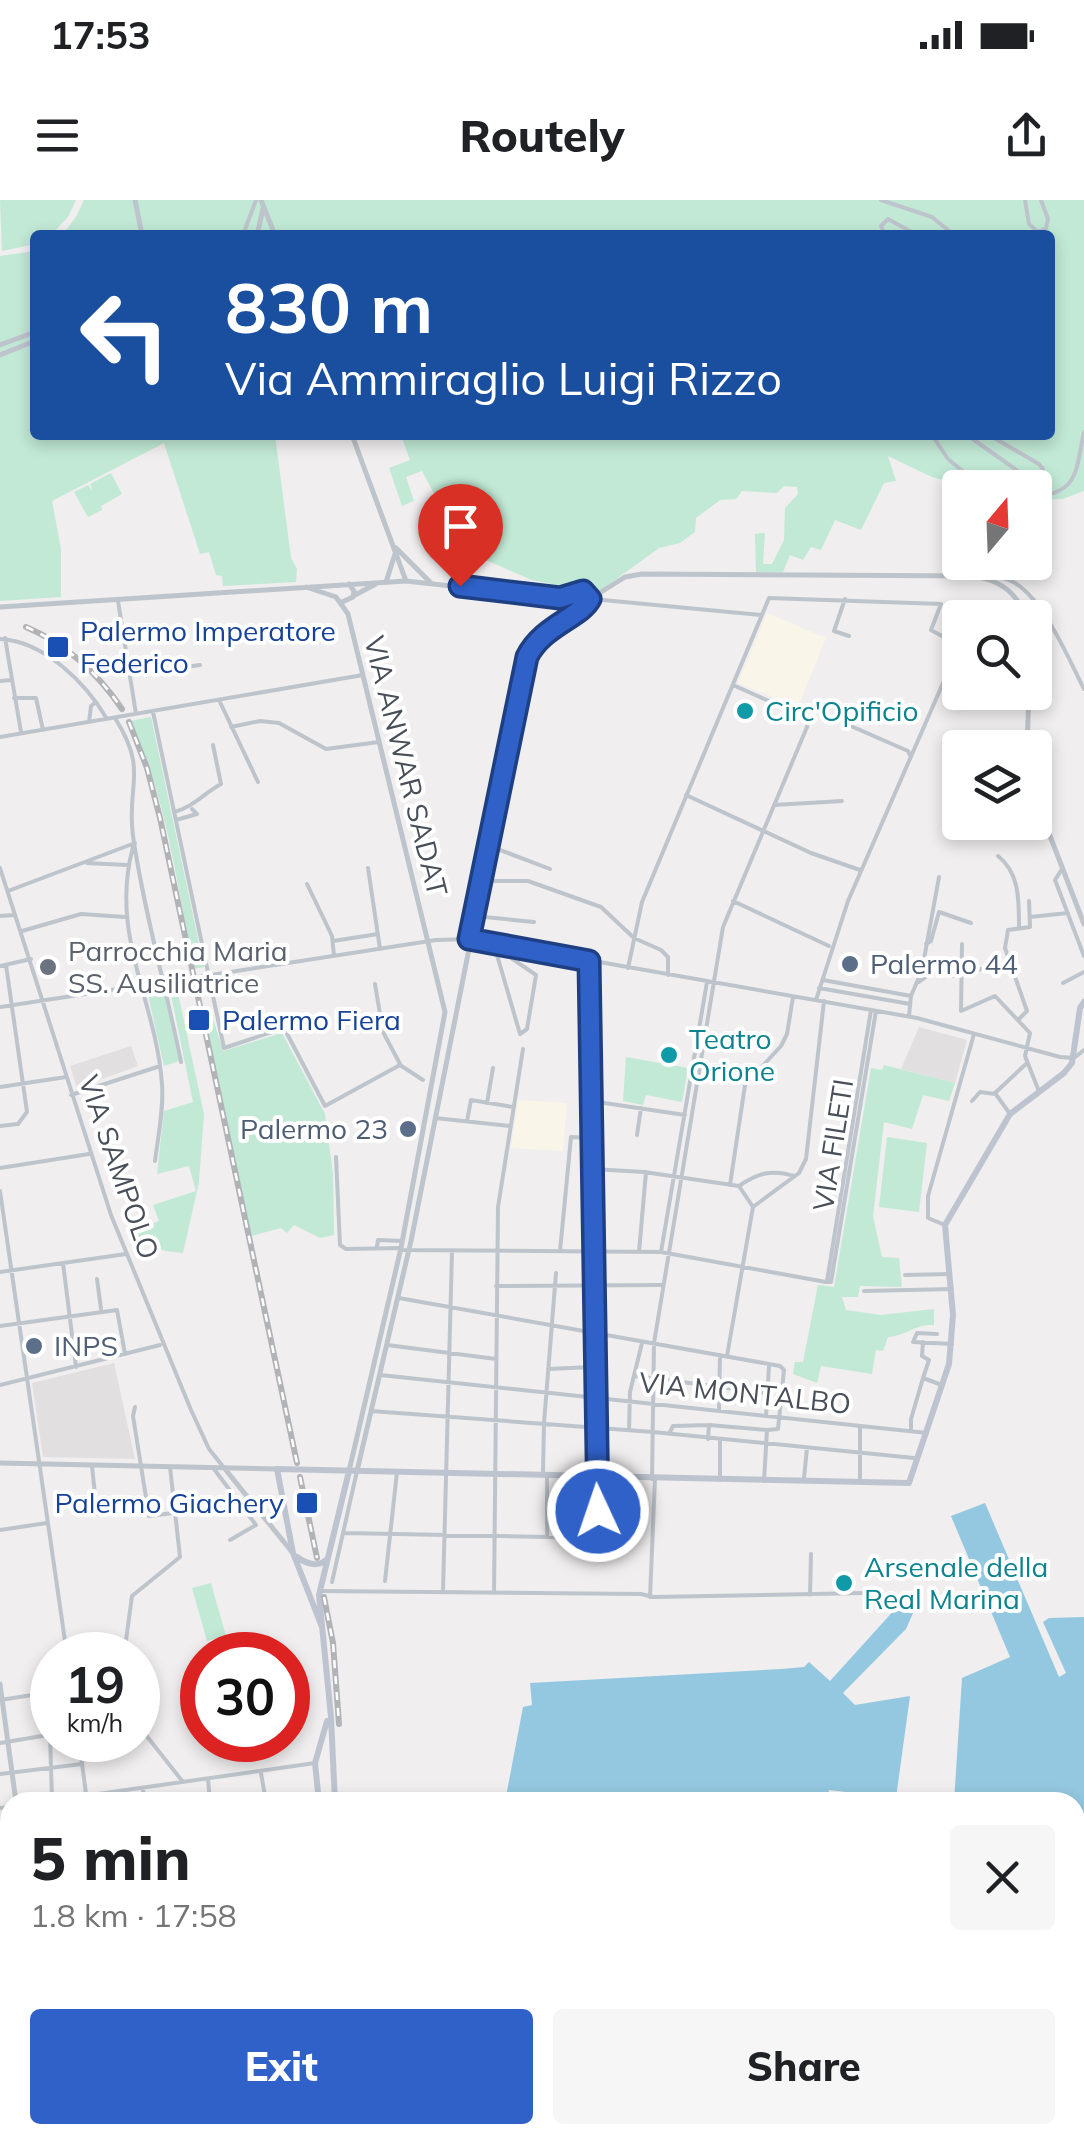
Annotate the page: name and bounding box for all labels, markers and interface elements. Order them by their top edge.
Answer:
text: 17:53 [50,11,151,59]
text: Routely [459,107,625,163]
icon: menu [30,108,85,163]
icon: share [999,108,1054,163]
text: 830 m [225,263,433,351]
icon: left [60,270,190,400]
text: Via Ammiraglio Luigi Rizzo [225,350,782,406]
north arrow [942,470,1052,580]
map controls [942,470,1052,840]
pin [418,484,503,587]
icon: arrive [433,499,488,554]
button: search [942,600,1052,710]
place label: Palermo Imperatore Federico [80,613,336,680]
street label: VIA ANWAR SADAT [357,632,456,900]
marker: Palermo Imperatore Federico [45,634,71,660]
place label: Circ'Opificio [765,693,919,728]
marker: Circ'Opificio [734,700,756,722]
button: layers [942,730,1052,840]
place label: Parrocchia Maria SS. Ausiliatrice [68,933,288,1000]
place label: Palermo 44 [870,946,1018,981]
marker: Palermo 44 [839,953,861,975]
marker: Parrocchia Maria SS. Ausiliatrice [37,956,59,978]
place label: Palermo Fiera [222,1002,401,1037]
marker: Palermo Fiera [186,1007,212,1033]
place label: Teatro Orione [689,1021,775,1088]
marker: Teatro Orione [658,1044,680,1066]
street label: VIA SAMPOLO [72,1070,167,1263]
street label: VIA FILETI [805,1076,860,1213]
place label: Palermo 23 [240,1111,388,1146]
marker: Palermo 23 [397,1118,419,1140]
place label: INPS [54,1328,118,1363]
marker: INPS [23,1335,45,1357]
street label: VIA MONTALBO [638,1364,853,1421]
position arrow [546,1459,650,1563]
place label: Palermo Giachery [54,1485,284,1520]
marker: Palermo Giachery [294,1490,320,1516]
place label: Arsenale della Real Marina [864,1549,1048,1616]
marker: Arsenale della Real Marina [833,1572,855,1594]
speed limit sign: 30 [180,1632,310,1762]
text: 19 [65,1653,125,1716]
text: km/h [67,1707,123,1738]
text: 5 min [30,1820,191,1895]
button: close [950,1825,1055,1930]
text: 1.8 km · 17:58 [30,1895,237,1935]
button: Exit [30,2009,533,2124]
button: Share [553,2009,1055,2124]

